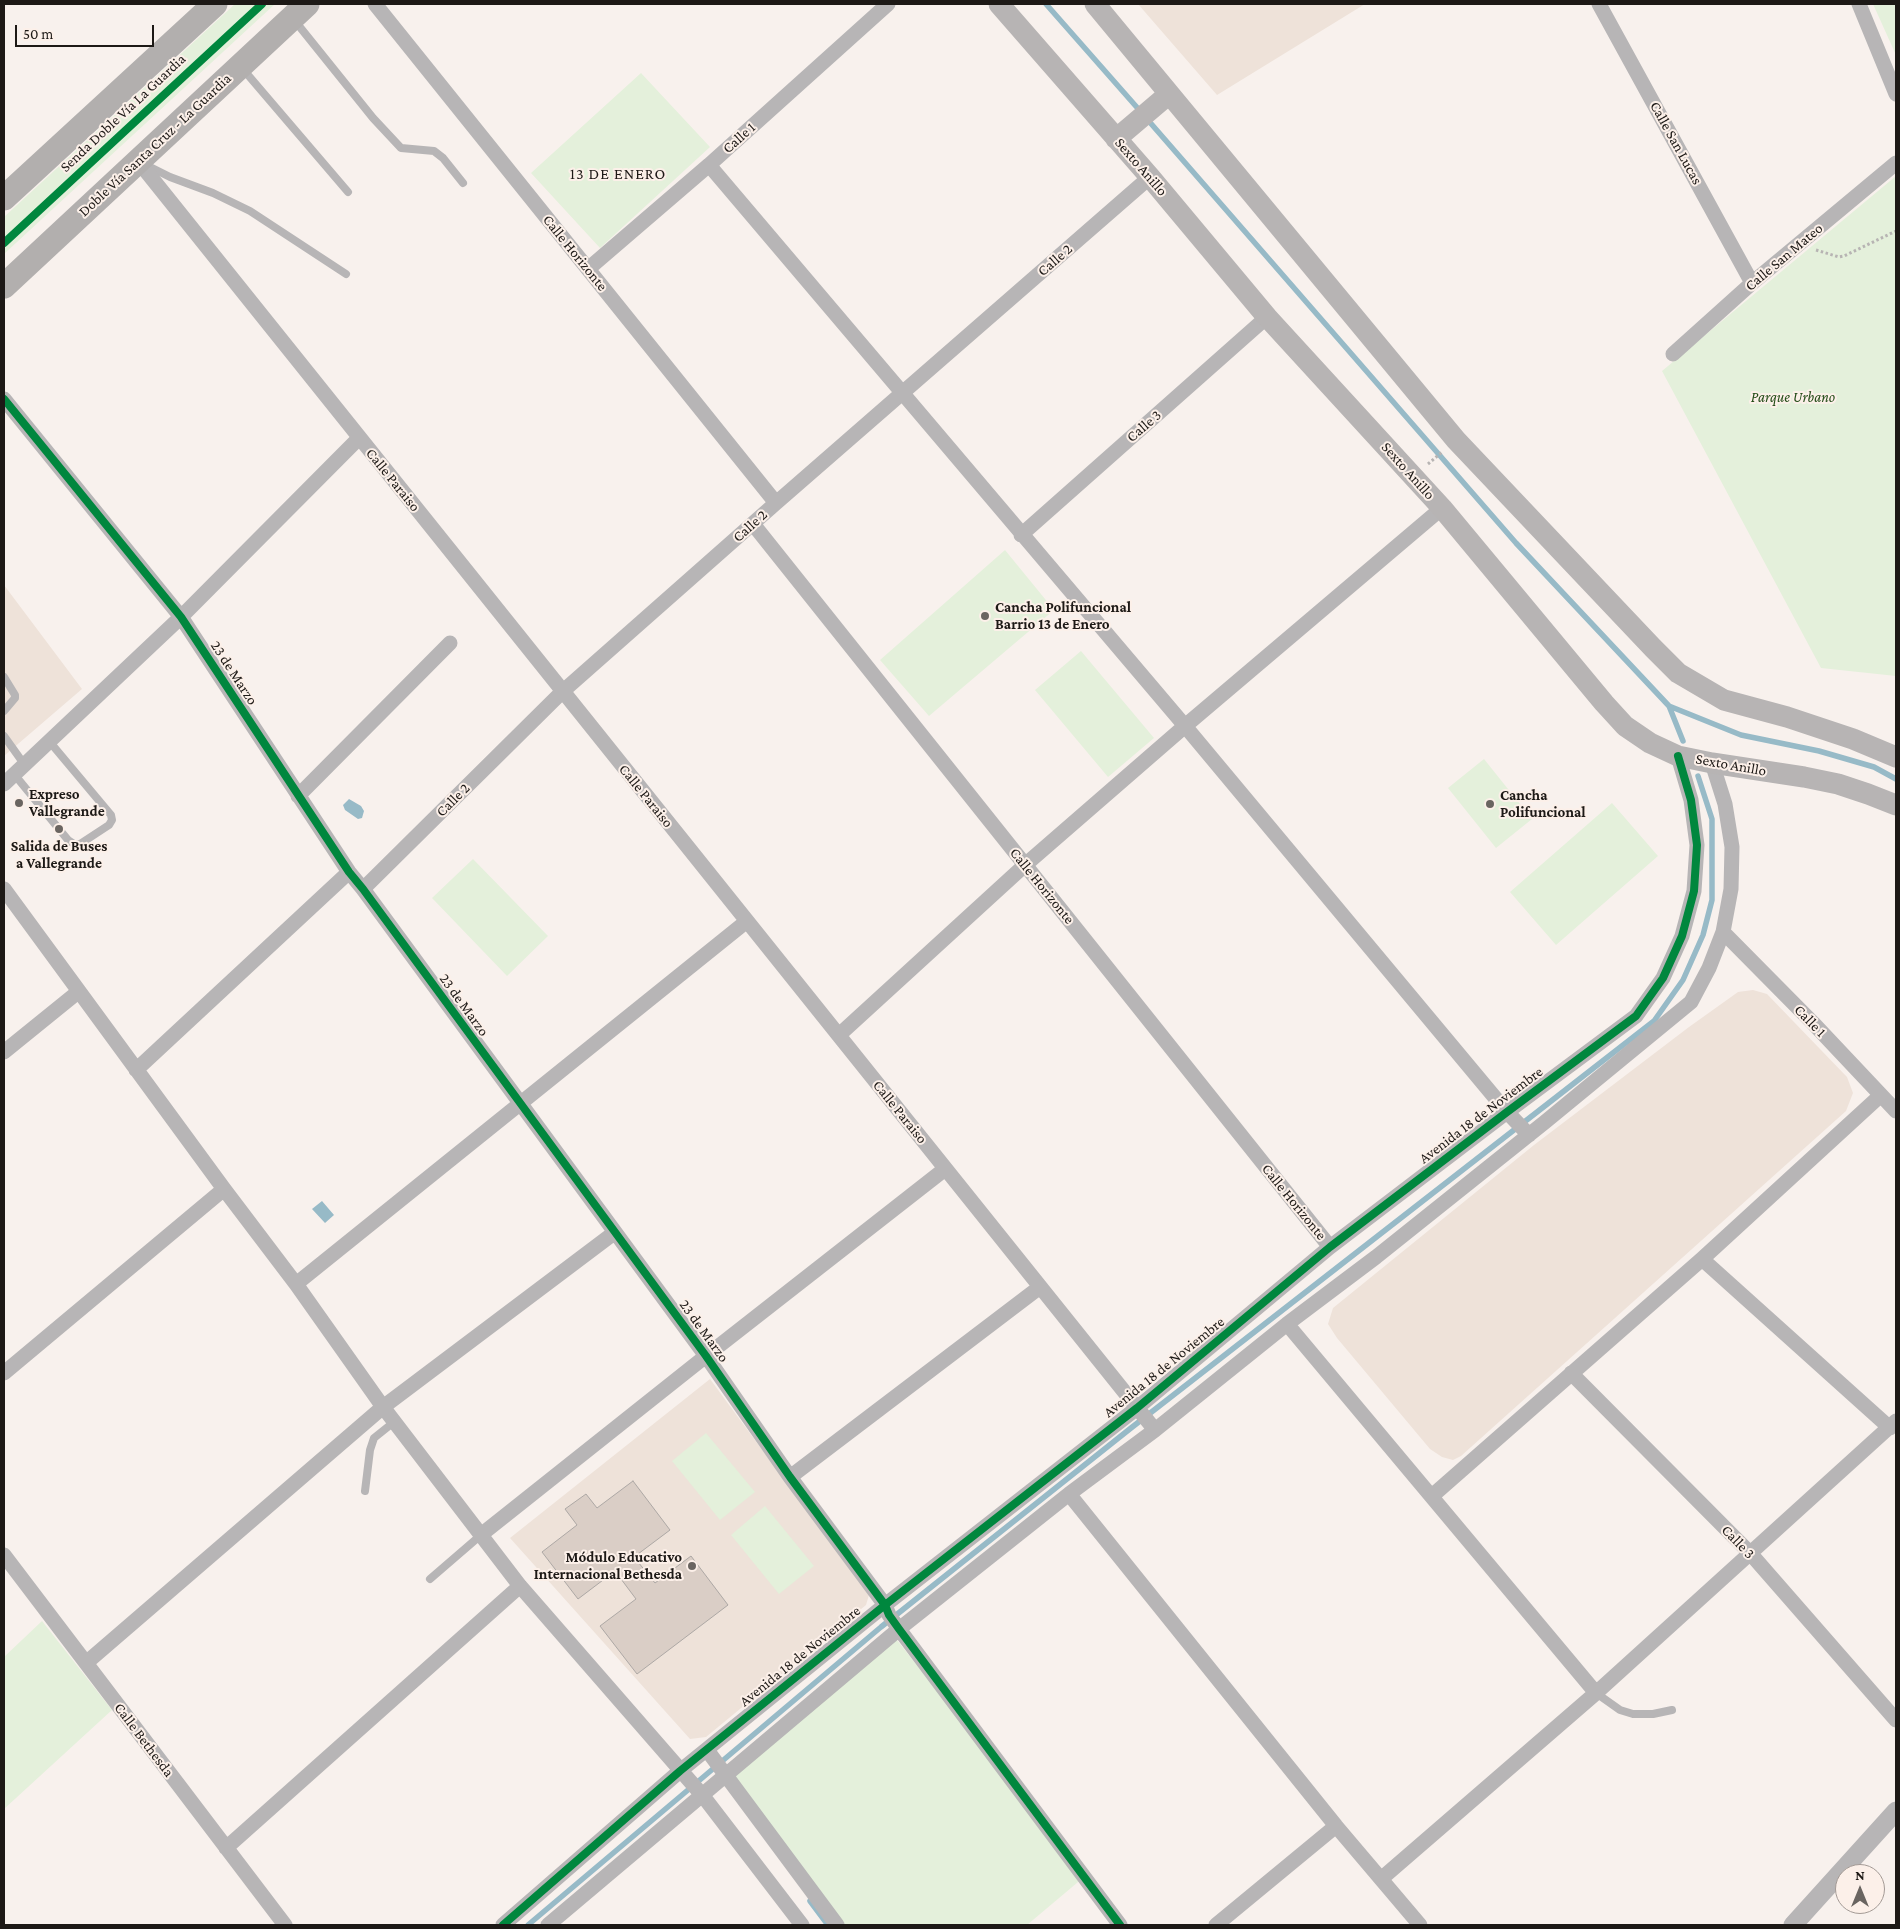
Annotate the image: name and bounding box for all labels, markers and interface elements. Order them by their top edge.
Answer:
scale bar [18,15,156,47]
text: 50 m [23,26,53,42]
street label: Senda Doble Vía La Guardia [56,50,190,176]
street label: Doble Vía Santa Cruz - La Guardia [75,69,235,221]
street label: Calle San Lucas [1646,98,1706,188]
street label: Calle 1 [719,119,759,157]
street label: Sexto Anillo [1111,134,1171,200]
district label: 13 DE ENERO [568,164,668,184]
street label: Calle Horizonte [539,211,611,295]
street label: Calle San Mateo [1741,219,1827,295]
street label: Calle 2 [1034,240,1076,280]
park label: Parque Urbano [1751,388,1835,406]
street label: Calle 3 [1123,406,1165,446]
street label: Sexto Anillo [1377,438,1439,504]
street label: Calle Paraiso [362,445,424,515]
street label: Calle 2 [729,506,771,546]
place label: Cancha Polifuncional Barrio 13 de Enero [995,598,1131,633]
marker: Cancha Polifuncional Barrio 13 de Enero [979,610,991,622]
street label: 23 de Marzo [207,638,261,708]
street label: Sexto Anillo [1694,750,1768,780]
street label: Calle Paraiso [615,761,677,831]
street label: Calle 2 [432,779,474,821]
place label: Expreso Vallegrande [29,785,105,820]
place label: Cancha Polifuncional [1500,786,1586,821]
marker: Expreso Vallegrande [13,797,25,809]
marker: Cancha Polifuncional [1484,798,1496,810]
marker: Salida de Buses a Vallegrande [53,823,65,835]
place label: Salida de Buses a Vallegrande [11,837,107,872]
street label: Calle Horizonte [1006,844,1078,928]
street label: 23 de Marzo [435,970,493,1040]
street label: Calle 1 [1790,1001,1830,1041]
street label: Avenida 18 de Noviembre [1416,1063,1546,1167]
street label: Calle Paraiso [869,1077,931,1147]
street label: Calle Horizonte [1258,1160,1330,1244]
street label: 23 de Marzo [675,1296,733,1366]
street label: Avenida 18 de Noviembre [1100,1313,1228,1421]
street label: Calle 3 [1718,1521,1758,1563]
place label: Módulo Educativo Internacional Bethesda [534,1548,682,1583]
marker: Módulo Educativo Internacional Bethesda [686,1560,698,1572]
street label: Avenida 18 de Noviembre [736,1602,864,1710]
street label: Calle Bethesda [110,1699,178,1781]
north arrow [1835,1864,1885,1914]
text: N [1855,1867,1865,1883]

